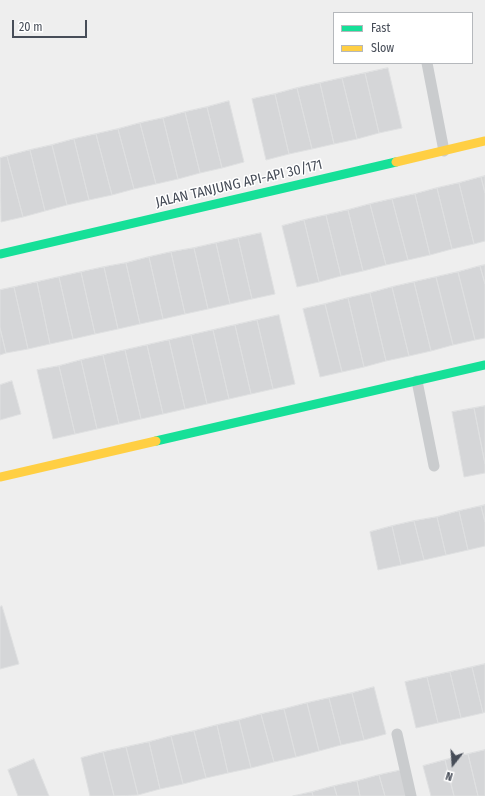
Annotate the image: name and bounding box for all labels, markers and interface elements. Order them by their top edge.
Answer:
scale bar [14,12,89,38]
legend [333,12,473,64]
text: 20 m [19,20,43,34]
text: Fast [371,21,390,35]
text: Slow [371,41,394,55]
street label: JALAN TANJUNG API-API 30/171 [154,157,324,211]
north arrow [433,744,473,784]
text: N [444,769,454,783]

